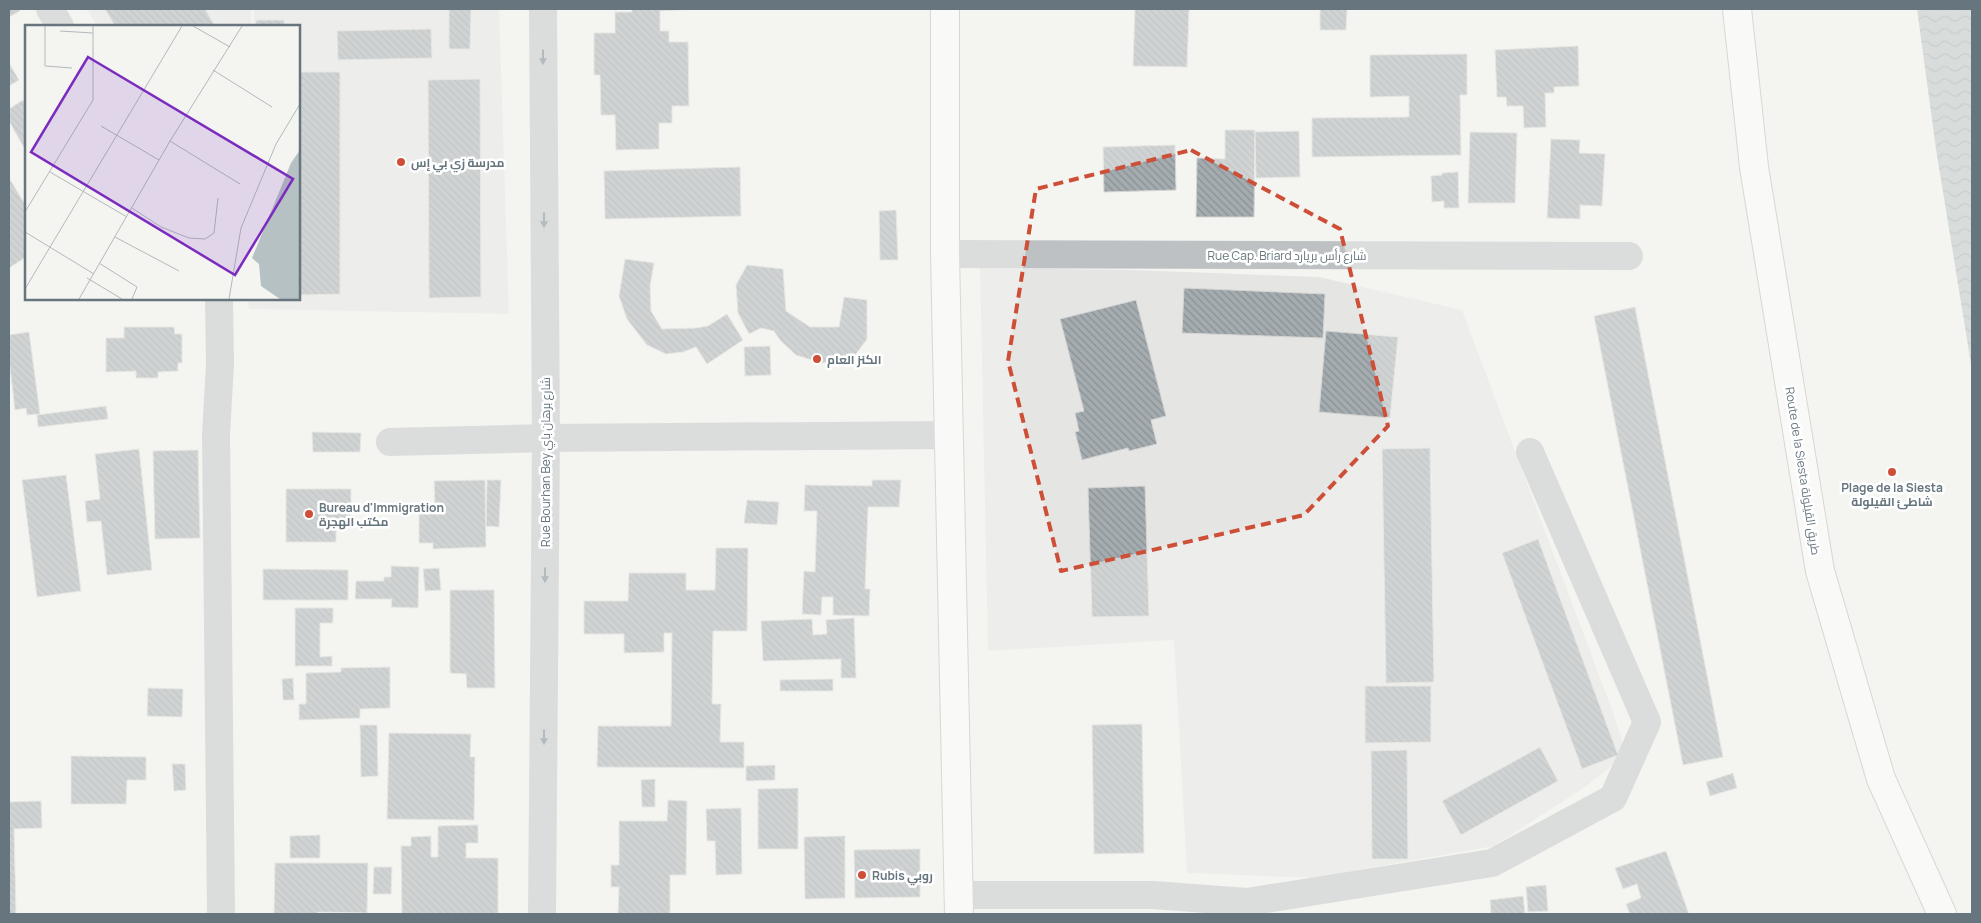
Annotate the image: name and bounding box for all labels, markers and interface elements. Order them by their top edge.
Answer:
inset map [25,25,300,300]
one-way arrow [539,50,547,66]
place label: مدرسة زي بي إس [411,154,504,173]
marker: مدرسة زي بي إس [395,156,407,168]
one-way arrow [540,212,548,228]
street label: Rue Cap. Briard شارع رأس بريارد [1208,247,1367,264]
place label: الكنز العام [827,351,881,368]
marker: الكنز العام [811,353,823,365]
street label: Rue Bourhan Bey شارع برهان باي [537,377,556,547]
street label: Route de la Siesta طريق القيلولة [1781,386,1825,556]
marker: Plage de la Siesta شاطئ القيلولة [1886,466,1898,478]
place label: Plage de la Siesta شاطئ القيلولة [1841,479,1943,510]
place label: Bureau d'Immigration مكتب الهجرة [319,499,444,530]
marker: Bureau d'Immigration مكتب الهجرة [303,508,315,520]
one-way arrow [541,567,549,583]
one-way arrow [539,730,547,746]
place label: Rubis روبي [872,867,933,886]
marker: Rubis روبي [856,869,868,881]

